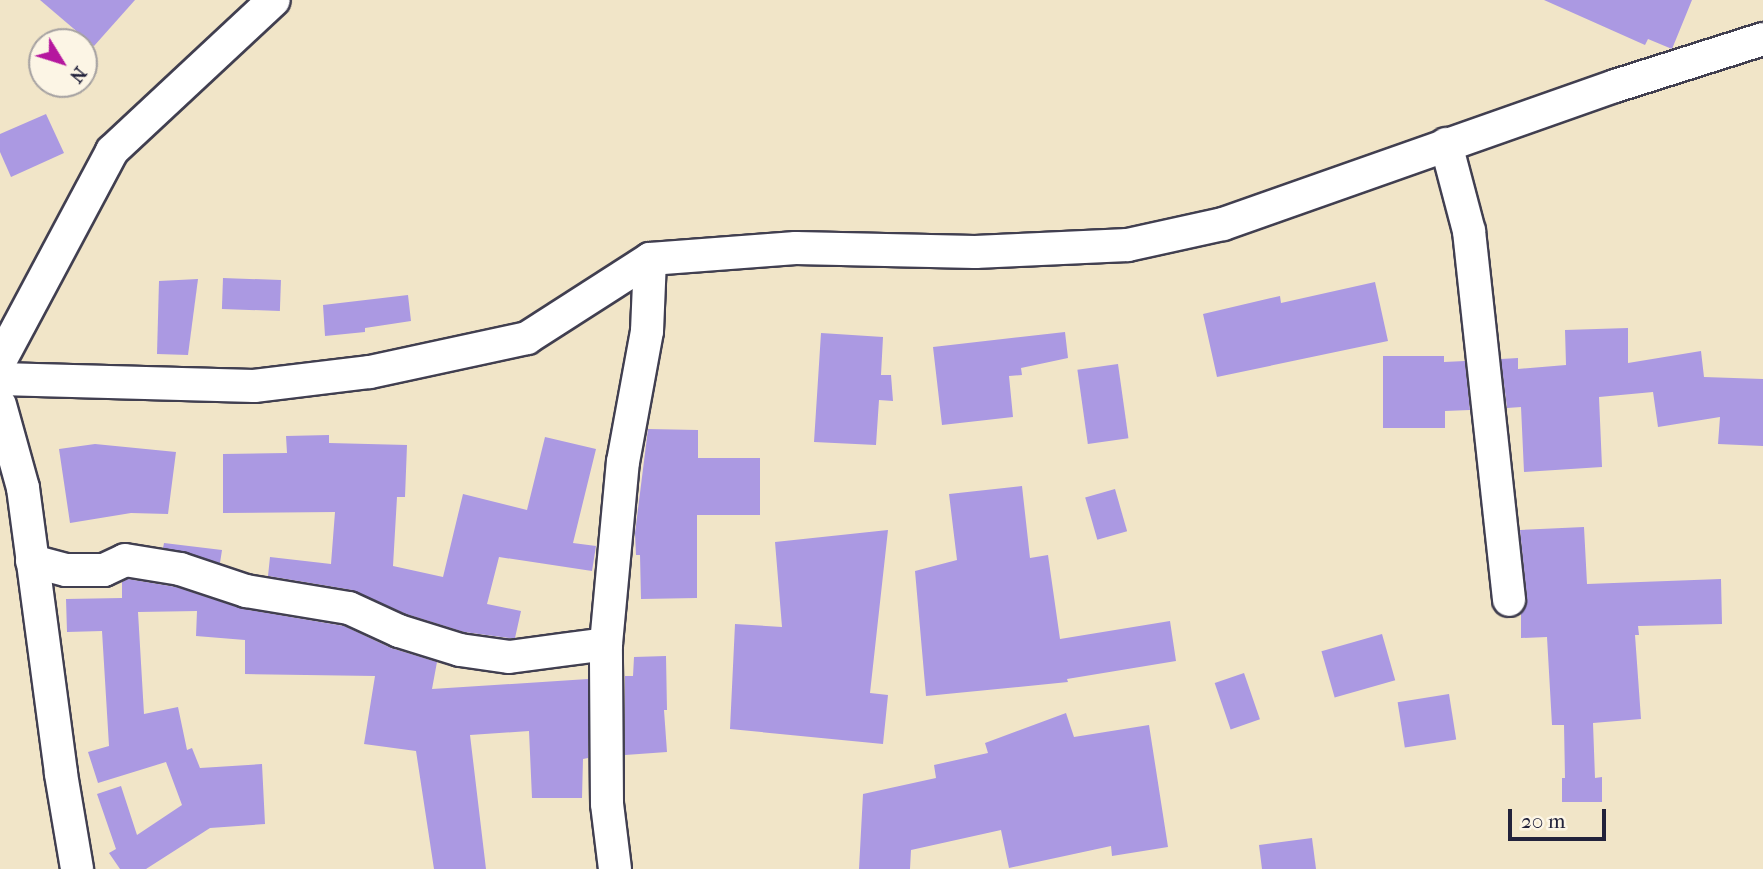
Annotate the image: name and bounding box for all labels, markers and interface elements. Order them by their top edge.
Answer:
north arrow [28,28,98,98]
text: N [65,62,91,87]
scale bar [1511,796,1609,840]
text: 20 m [1521,809,1565,833]

